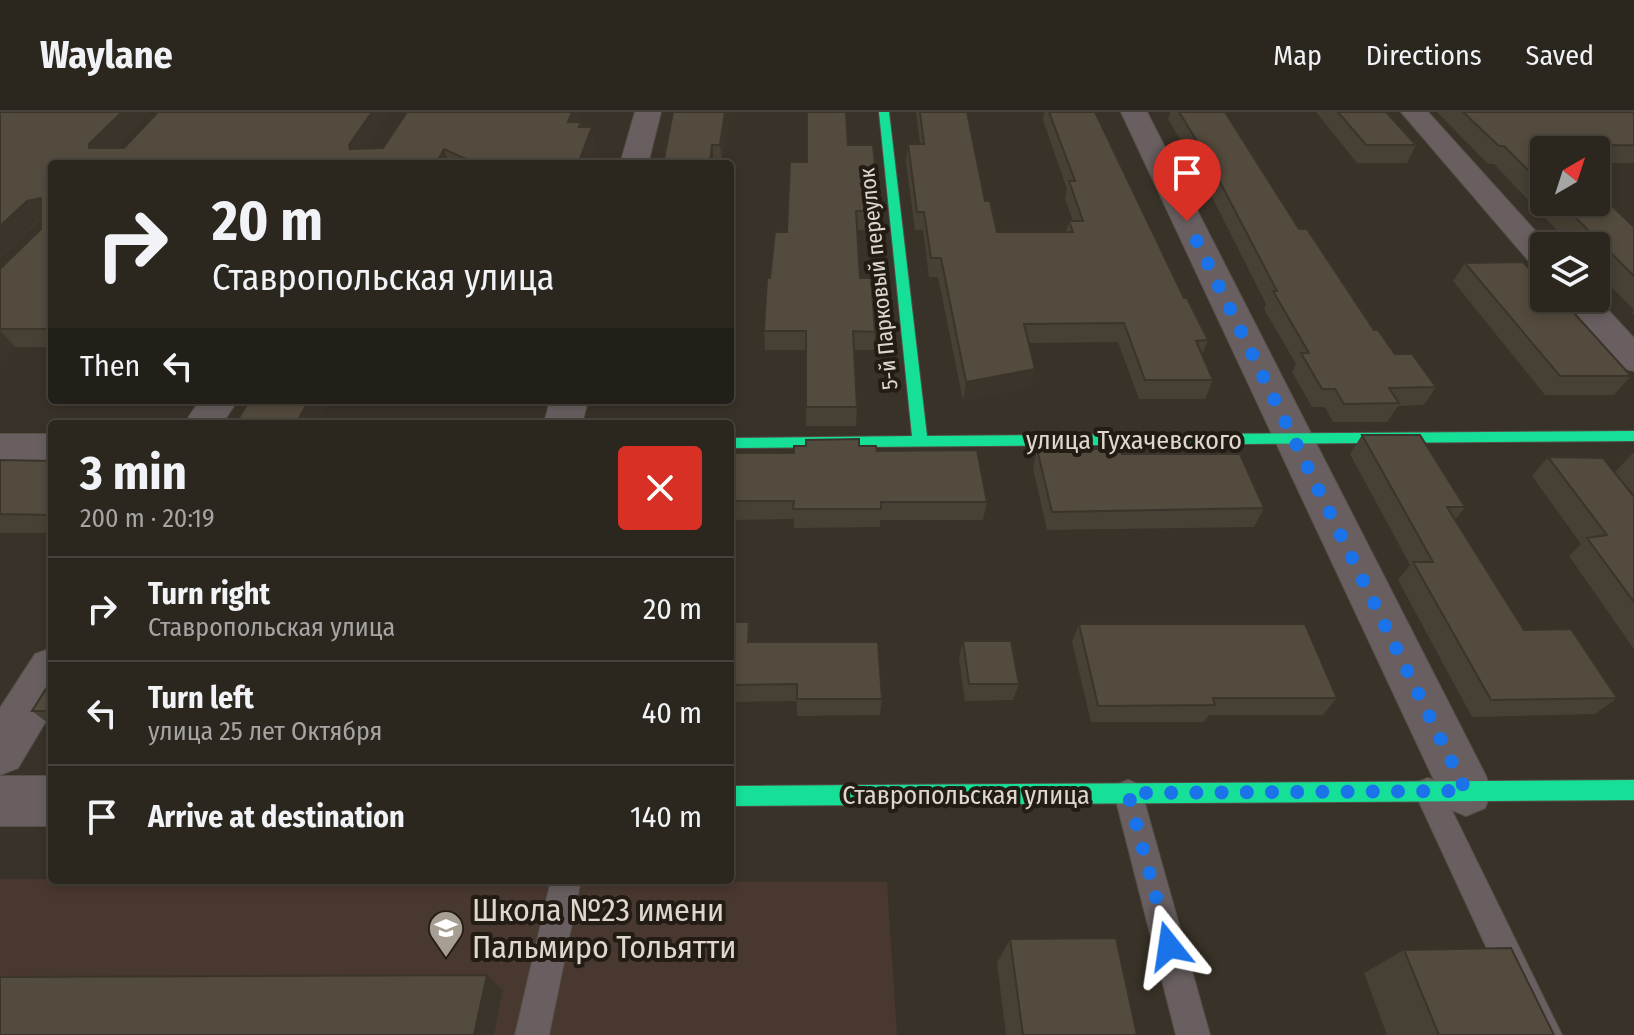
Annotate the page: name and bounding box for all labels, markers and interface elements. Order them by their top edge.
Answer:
text: Waylane [40,32,173,78]
text: Map [1273,39,1322,72]
text: Directions [1366,39,1482,72]
text: Saved [1526,39,1594,72]
north arrow [1530,136,1610,216]
map controls [1530,136,1610,312]
pin [1153,139,1221,221]
icon: arrive [1165,151,1209,195]
street label: 5-й Парковый переулок [853,166,904,391]
text: 20 m [212,188,323,255]
icon: right [80,192,184,296]
button: layers [1530,232,1610,312]
text: Ставропольская улица [212,256,554,300]
icon: left [156,344,200,388]
text: Then [80,348,140,384]
street label: улица Тухачевского [1026,425,1242,456]
text: 3 min [80,444,187,502]
button: close [618,446,702,530]
text: 200 m · 20:19 [80,503,215,534]
text: Turn right [148,576,270,612]
icon: right [80,587,124,631]
text: 20 m [643,591,702,627]
text: Ставропольская улица [148,612,395,643]
text: Turn left [148,680,254,716]
icon: left [80,691,124,735]
text: 40 m [642,695,702,731]
text: улица 25 лет Октября [148,716,382,747]
street label: Ставропольская улица [842,780,1090,811]
icon: arrive [80,795,124,839]
text: Arrive at destination [148,799,405,835]
text: 140 m [630,799,702,835]
place label: Школа №23 имени Пальмиро Тольятти [472,891,736,966]
position arrow [1127,904,1211,988]
school or university icon: Школа №23 имени Пальмиро Тольятти [427,909,465,959]

